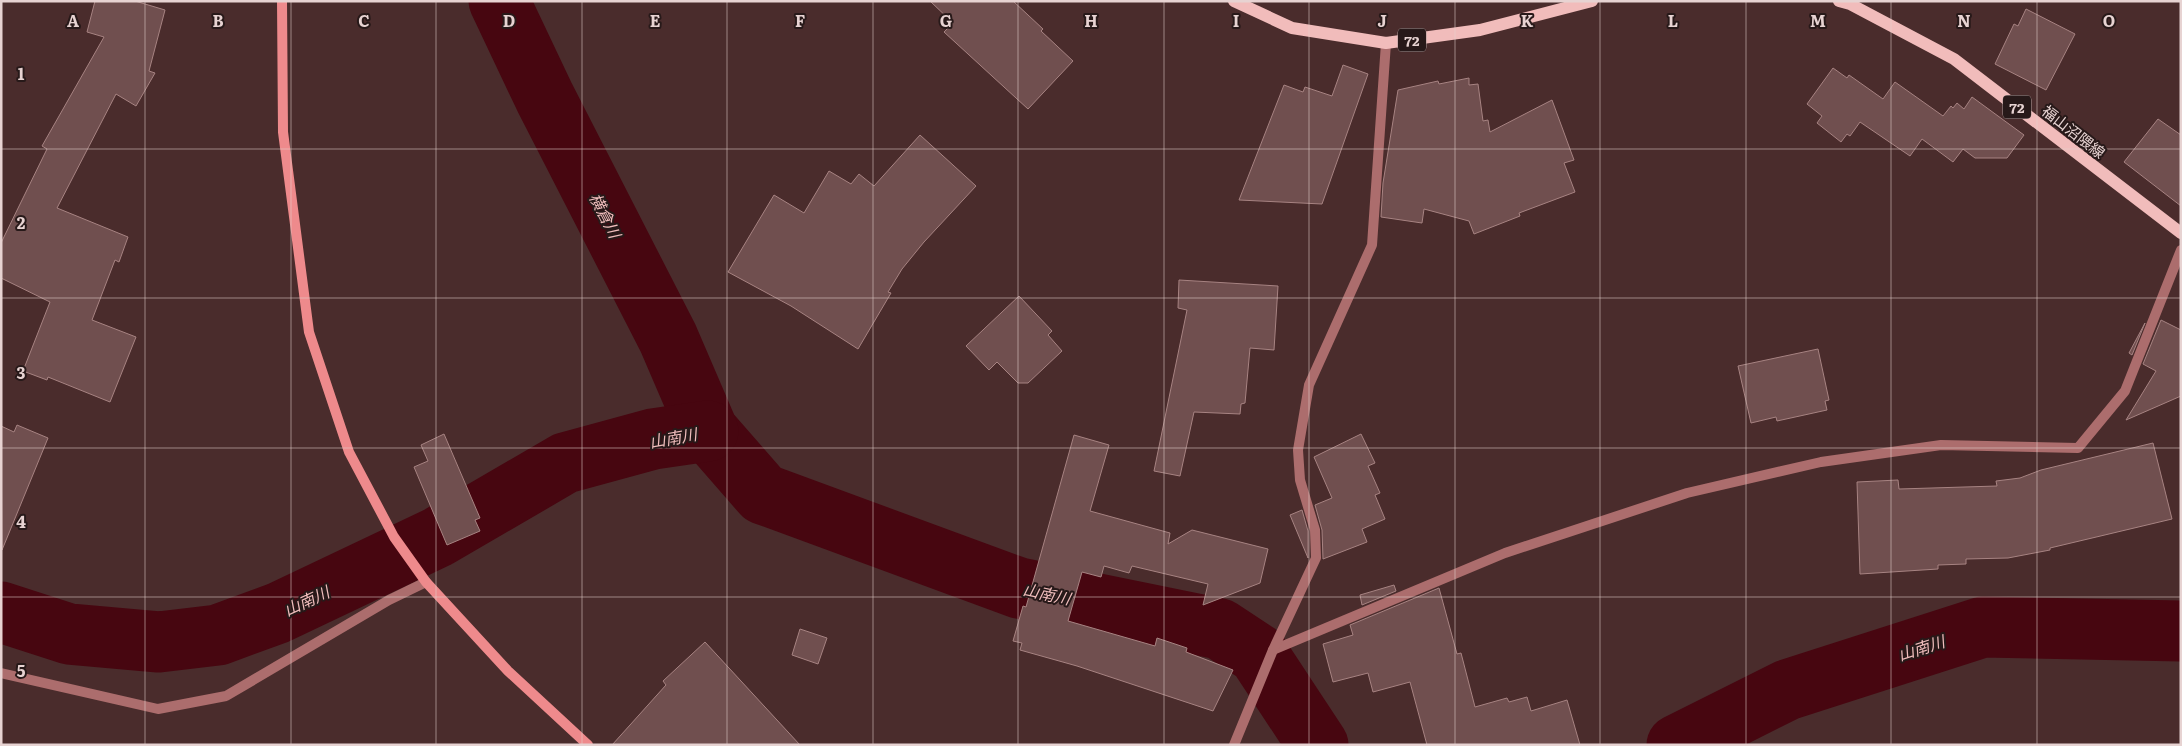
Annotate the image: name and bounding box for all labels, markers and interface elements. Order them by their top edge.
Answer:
text: A [67,8,79,32]
text: B [212,8,224,32]
text: C [358,8,370,32]
text: D [503,8,515,32]
text: E [650,8,661,32]
text: F [795,8,805,32]
text: G [940,8,952,32]
text: H [1084,8,1098,32]
text: I [1233,8,1239,32]
text: J [1377,8,1387,32]
text: K [1521,8,1534,32]
text: L [1668,8,1678,32]
text: M [1810,8,1826,32]
text: N [1957,8,1971,32]
text: O [2103,8,2115,32]
road number: 72 [1398,28,1426,52]
text: 1 [18,61,25,85]
road number: 72 [2003,95,2031,118]
street label: 福山沼隈線 [2037,99,2111,163]
water label: 横倉川 [584,188,628,244]
text: 2 [17,210,26,234]
text: 3 [17,360,26,384]
water label: 山南川 [647,421,701,453]
text: 4 [16,509,26,533]
water label: 山南川 [1021,576,1075,610]
water label: 山南川 [279,578,335,621]
water label: 山南川 [1894,628,1949,666]
text: 5 [17,658,26,682]

